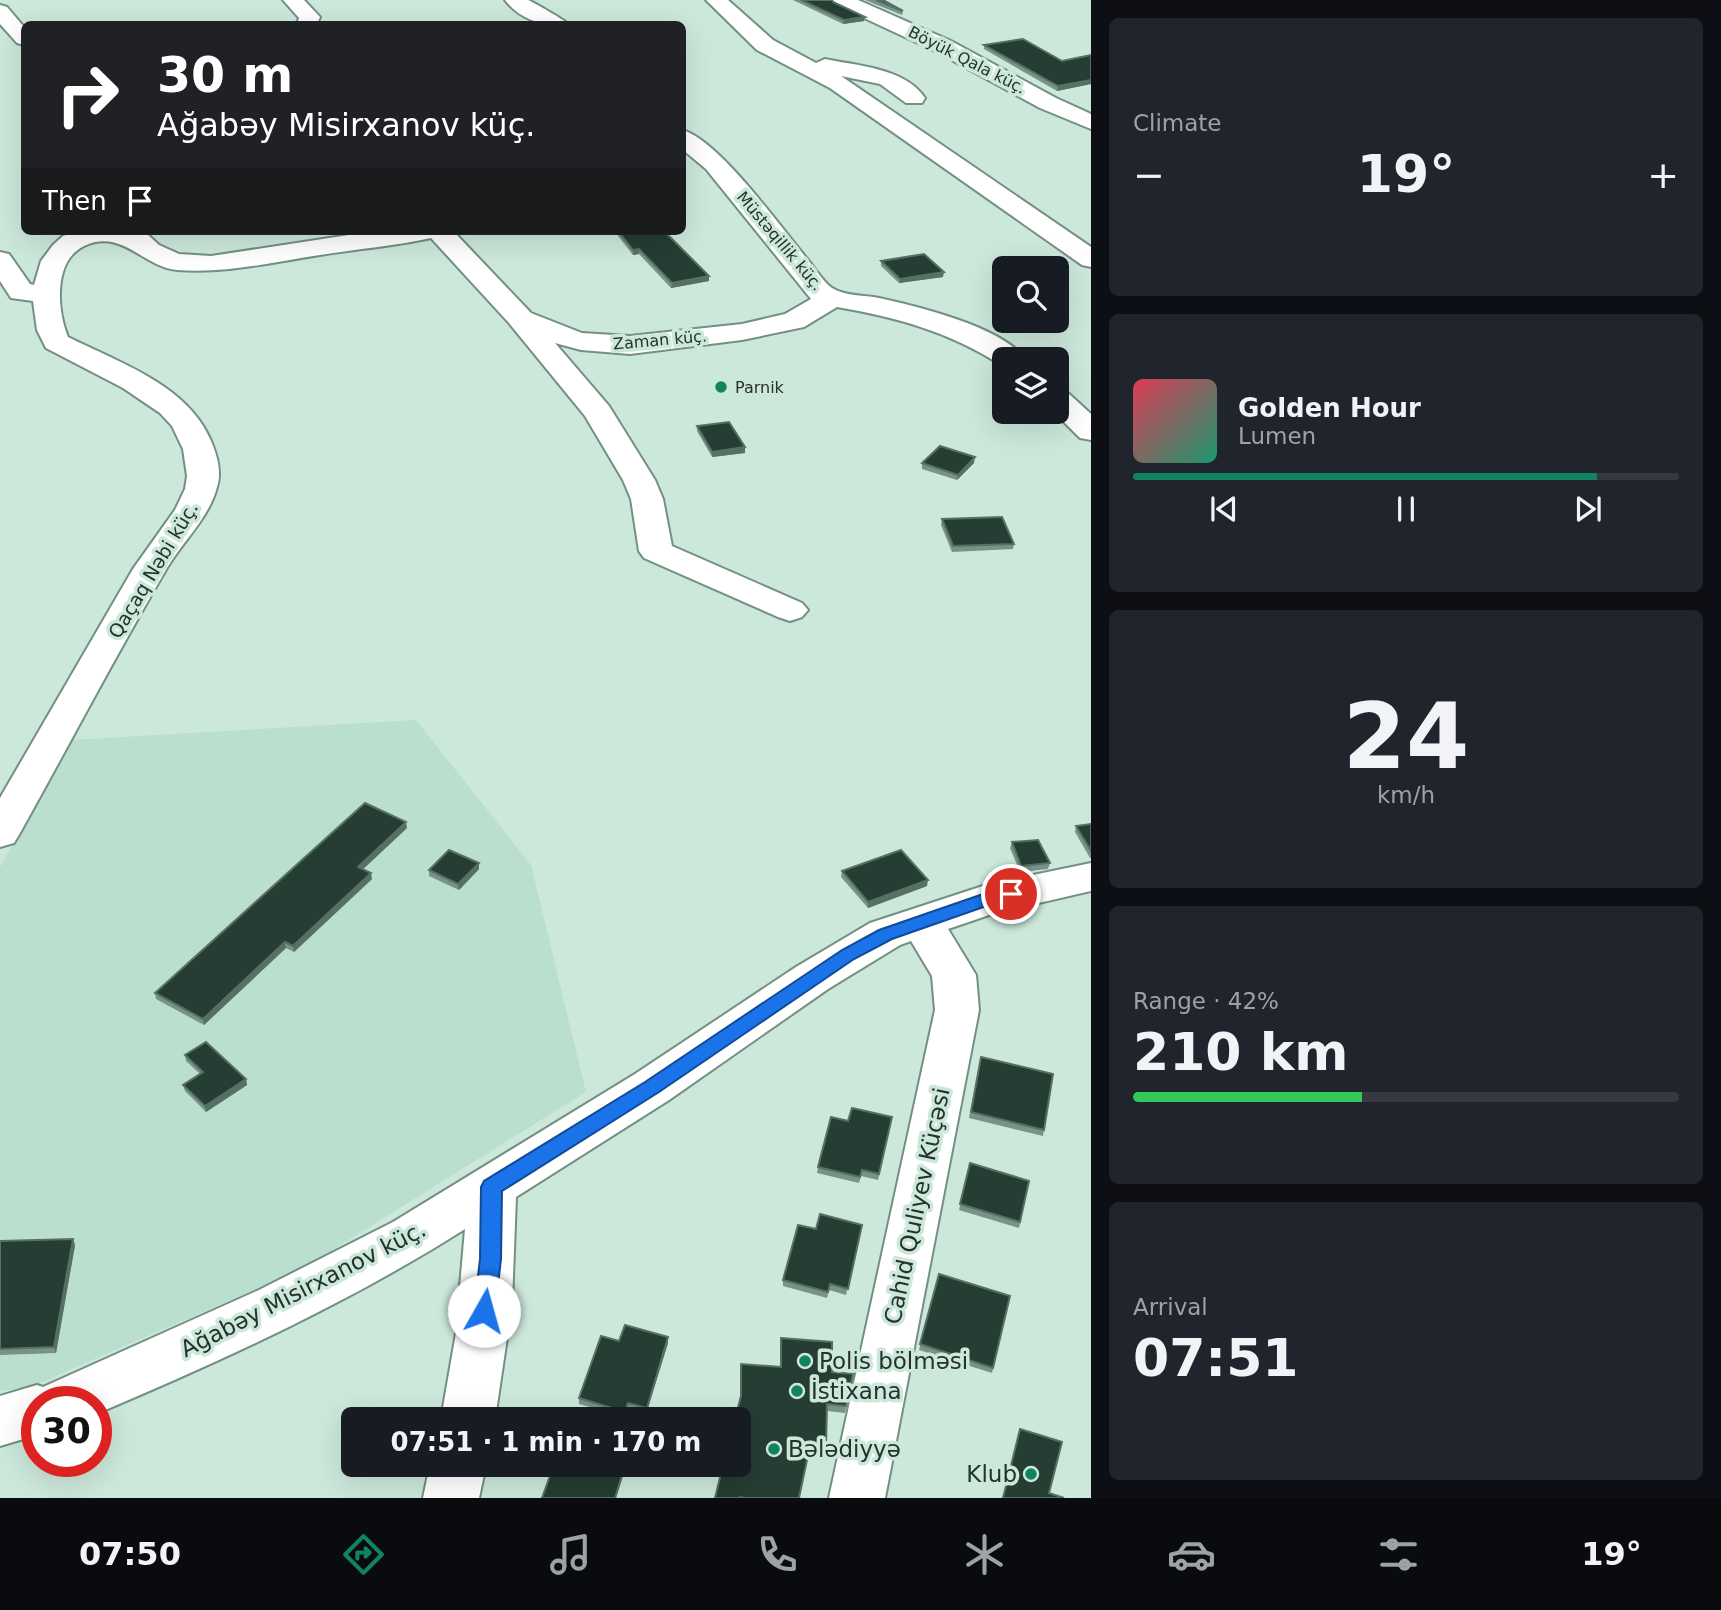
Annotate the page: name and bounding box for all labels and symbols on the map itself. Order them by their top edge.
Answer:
street label: Böyük Qala küç. [905,22,1029,98]
street label: Müstəqillik küç. [733,188,827,294]
street label: Zaman küç. [612,326,708,354]
place label: Parnik [735,378,785,397]
marker: Parnik [713,379,729,395]
street label: Qaçaq Nəbi küç. [104,498,202,642]
pin [981,864,1041,924]
street label: Cahid Quliyev Küçəsi [879,1085,955,1327]
street label: Ağabəy Misirxanov küç. [176,1216,430,1362]
position arrow [447,1274,521,1348]
place label: Polis bölməsi [819,1348,968,1374]
marker: Polis bölməsi [797,1353,813,1369]
place label: İstixana [811,1377,902,1404]
marker: İstixana [789,1383,805,1399]
speed limit sign: 30 [21,1386,112,1477]
place label: Bələdiyyə [788,1436,901,1462]
marker: Bələdiyyə [766,1441,782,1457]
place label: Klub [966,1461,1017,1487]
marker: Klub [1023,1466,1039,1482]

